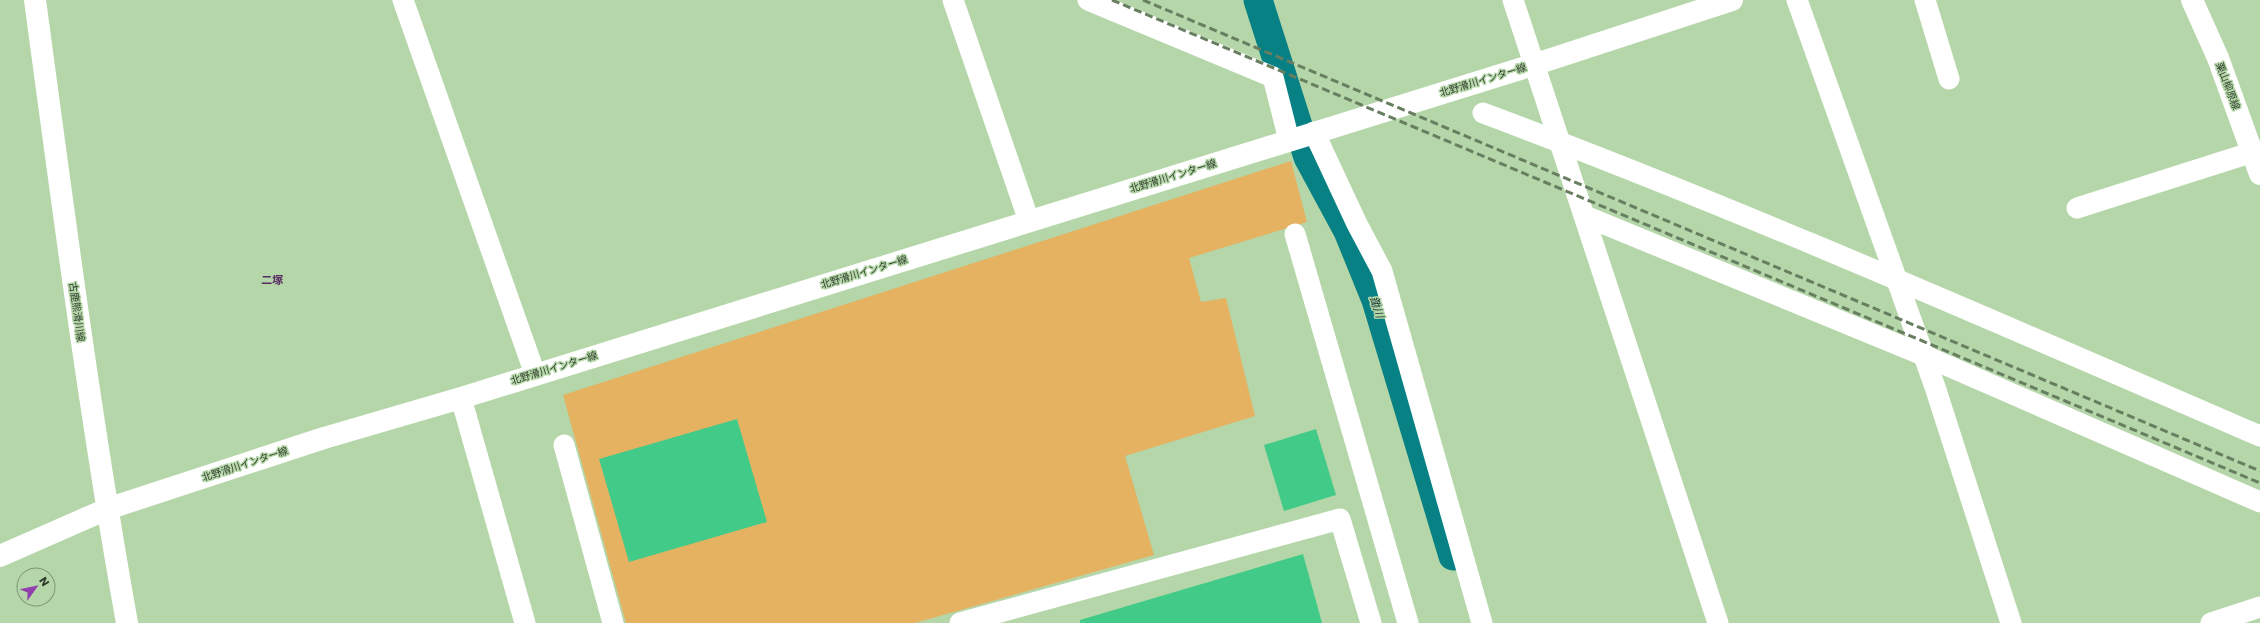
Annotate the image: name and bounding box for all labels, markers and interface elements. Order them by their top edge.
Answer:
street label: 北野滑川インター線 [1438,60,1528,100]
street label: 栗山柳原線 [2212,60,2244,112]
street label: 北野滑川インター線 [1128,156,1218,196]
street label: 北野滑川インター線 [819,252,909,292]
district label: 二塚 [261,272,284,288]
street label: 古鹿熊滑川線 [65,281,89,343]
water label: 鋤川 [1366,294,1388,321]
street label: 北野滑川インター線 [509,348,599,388]
street label: 北野滑川インター線 [200,443,290,485]
north arrow [16,567,56,607]
text: N [35,574,53,589]

